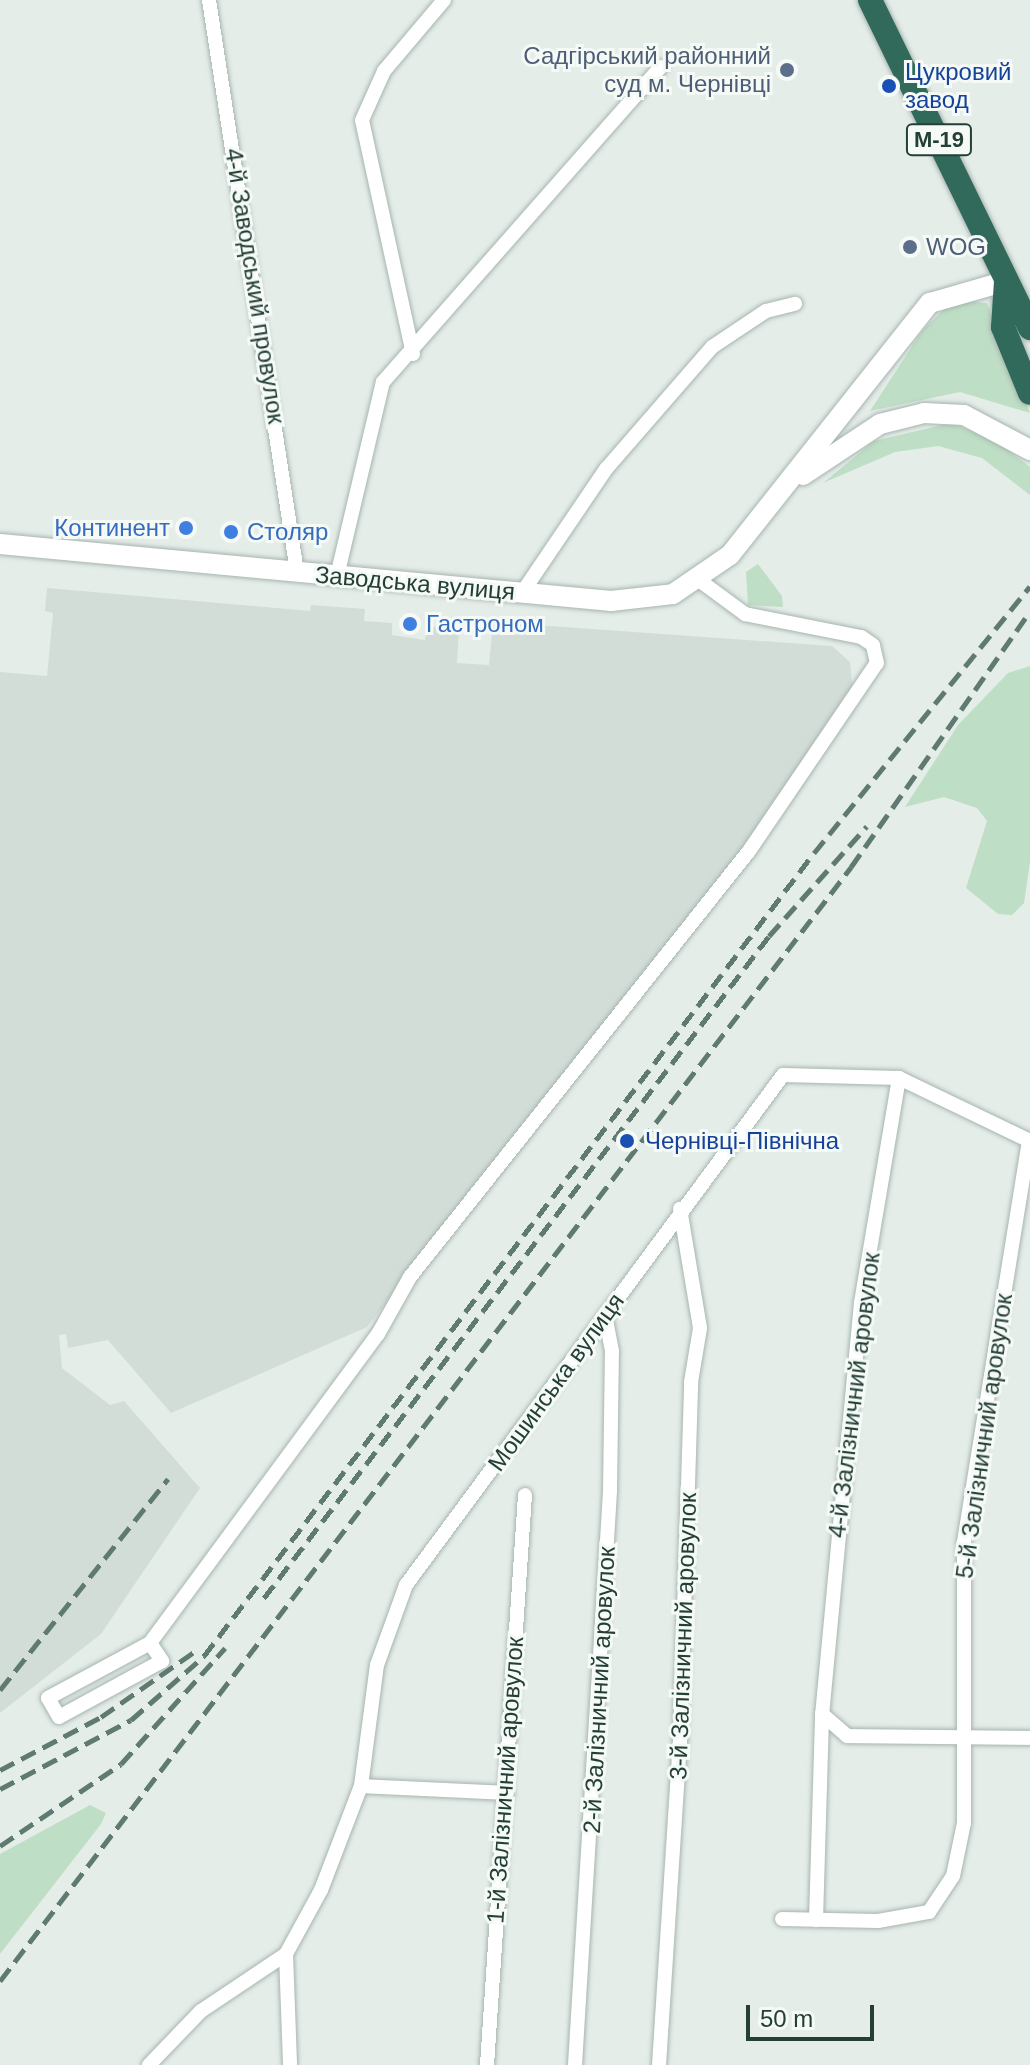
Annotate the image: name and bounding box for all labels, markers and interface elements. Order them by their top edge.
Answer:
place label: Садгірський районний суд м. Чернівці [523,42,771,98]
place label: Цукровий завод [905,58,1012,114]
marker: Садгірський районний суд м. Чернівці [778,61,796,79]
marker: Цукровий завод [880,77,898,95]
road number: М-19 [905,122,973,158]
street label: 4-й Заводський провулок [219,146,291,426]
place label: WOG [926,233,986,261]
marker: WOG [901,238,919,256]
place label: Континент [54,514,170,542]
place label: Столяр [247,518,328,546]
marker: Континент [177,519,195,537]
marker: Столяр [222,523,240,541]
street label: Заводська вулиця [314,560,516,606]
place label: Гастроном [426,610,544,638]
marker: Гастроном [401,615,419,633]
place label: Чернівці-Північна [645,1127,839,1155]
marker: Чернівці-Північна [616,1130,638,1152]
street label: 4-й Залізничний аровулок [822,1251,886,1539]
street label: Мошинська вулиця [482,1287,630,1477]
street label: 5-й Залізничний аровулок [950,1292,1018,1580]
street label: 3-й Залізничний аровулок [664,1492,702,1780]
street label: 2-й Залізничний аровулок [577,1546,621,1834]
street label: 1-й Залізничний аровулок [481,1636,529,1924]
scale bar [750,1989,878,2039]
text: 50 m [760,2005,813,2032]

